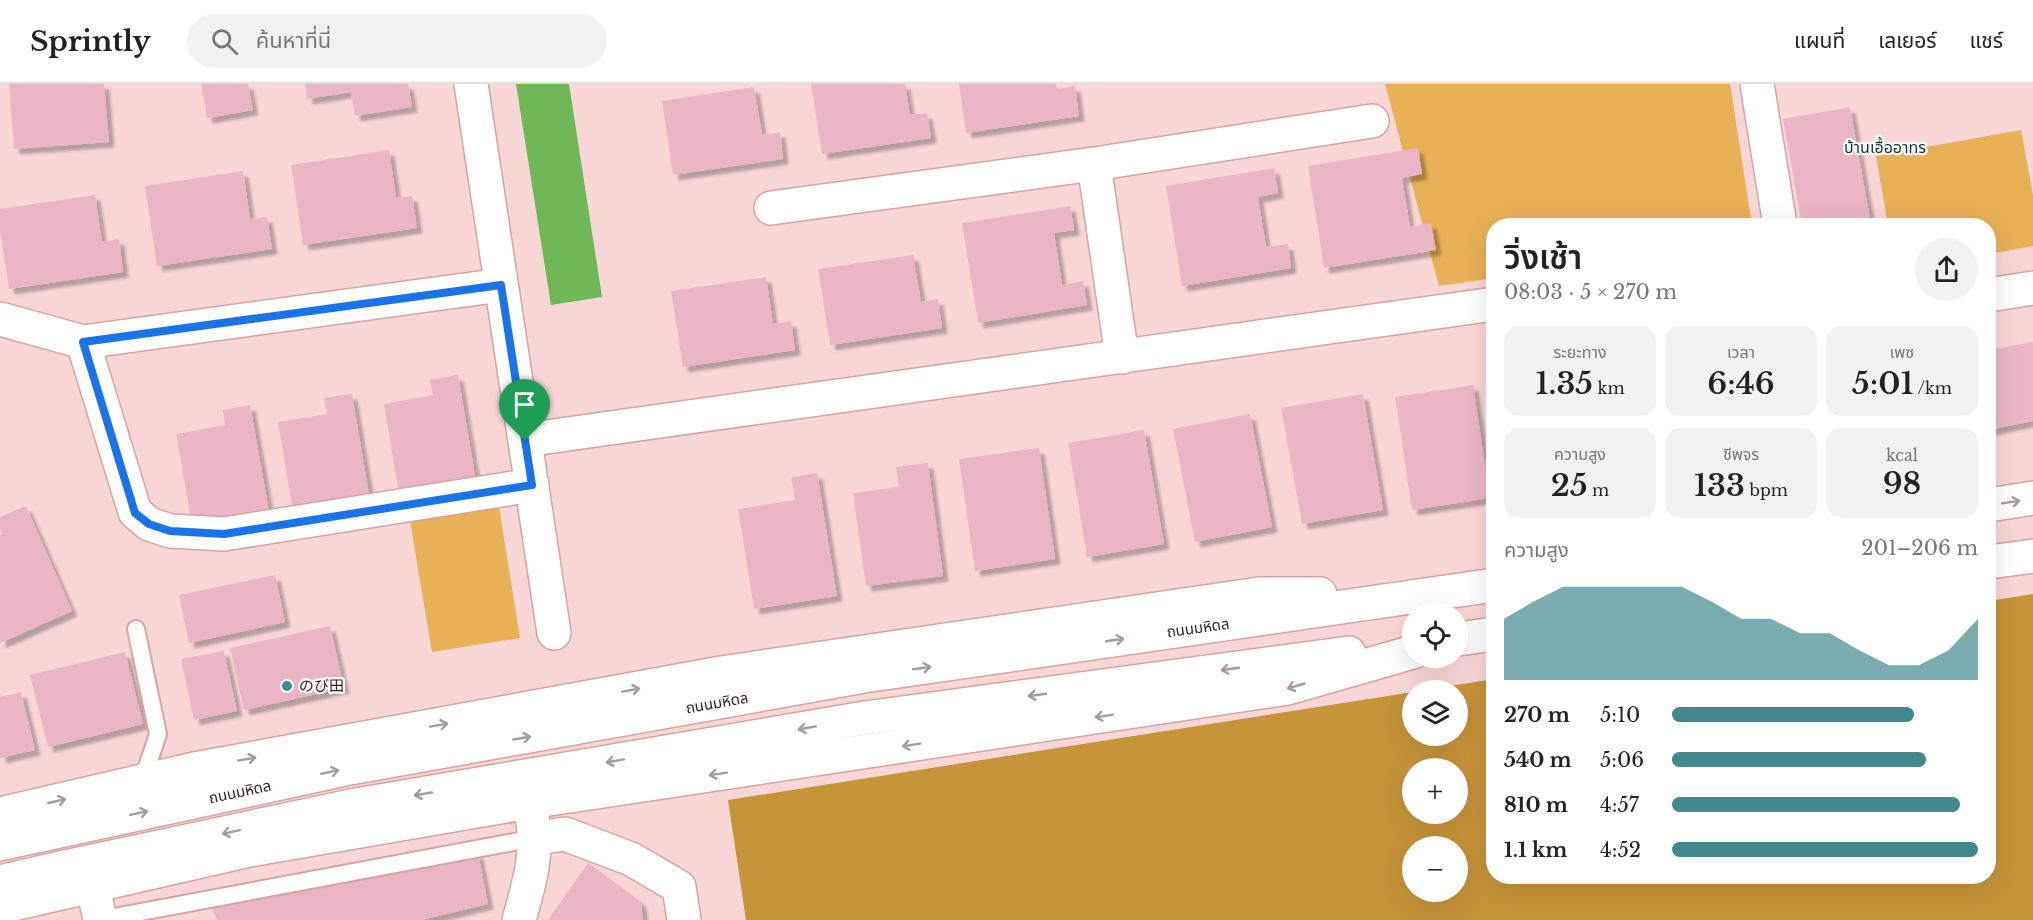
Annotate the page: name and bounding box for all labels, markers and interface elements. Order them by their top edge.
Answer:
search box [187,14,607,68]
text: Sprintly [30,24,151,59]
icon: search [208,25,241,58]
text: ค้นหาที่นี่ [256,27,331,54]
text: แผนที่ [1794,28,1845,54]
text: เลเยอร์ [1878,28,1937,54]
text: แชร์ [1970,28,2003,54]
district label: บ้านเอื้ออาทร [1844,136,1926,157]
text: วิ่งเช้า [1504,237,1582,278]
button: share [1915,238,1978,301]
text: 08:03 · 5 × 270 m [1504,280,1677,304]
text: ระยะทาง [1554,342,1606,362]
text: เวลา [1727,342,1755,362]
text: เพซ [1890,342,1914,362]
text: 1.35 [1535,365,1593,402]
text: 6:46 [1707,365,1775,402]
text: 5:01 [1852,365,1914,402]
text: km [1593,378,1625,398]
text: /km [1914,378,1952,398]
pin [499,379,550,441]
icon: arrive [508,388,541,421]
text: ความสูง [1554,444,1606,464]
text: ชีพจร [1723,444,1759,464]
text: kcal [1886,445,1918,465]
text: 98 [1883,465,1921,502]
text: 25 [1551,467,1588,504]
text: 133 [1694,467,1745,504]
text: m [1588,480,1609,500]
text: bpm [1745,480,1788,500]
one-way arrow [2001,496,2020,507]
text: 201–206 m [1861,536,1978,560]
text: ความสูง [1504,538,1569,562]
map controls [1402,602,1468,902]
button: locate [1402,602,1468,668]
street label: ถนนมหิดล [1165,614,1231,641]
one-way arrow [1104,635,1124,646]
one-way arrow [911,663,931,674]
one-way arrow [1221,664,1241,675]
place label: のび田 [299,676,344,695]
marker: のび田 [280,679,294,693]
one-way arrow [1287,680,1306,692]
button: layers [1402,680,1468,746]
one-way arrow [621,684,640,695]
street label: ถนนมหิดล [684,688,750,717]
one-way arrow [1027,689,1047,700]
text: 270 m [1504,703,1570,727]
text: 5:10 [1600,703,1640,727]
one-way arrow [1094,711,1114,722]
one-way arrow [429,719,449,730]
one-way arrow [798,722,817,733]
one-way arrow [511,732,531,743]
one-way arrow [902,740,921,751]
text: 540 m [1504,748,1572,772]
text: 5:06 [1600,748,1644,772]
one-way arrow [237,754,257,765]
one-way arrow [606,756,625,767]
button: + [1402,758,1468,824]
one-way arrow [320,766,339,778]
one-way arrow [709,769,728,780]
street label: ถนนมหิดล [207,776,273,807]
one-way arrow [413,789,433,800]
text: 810 m [1504,793,1568,817]
text: 4:57 [1600,793,1639,817]
one-way arrow [47,795,66,807]
one-way arrow [129,807,148,818]
one-way arrow [222,826,241,838]
button: − [1402,836,1468,902]
text: 1.1 km [1504,838,1567,862]
text: 4:52 [1600,838,1641,862]

